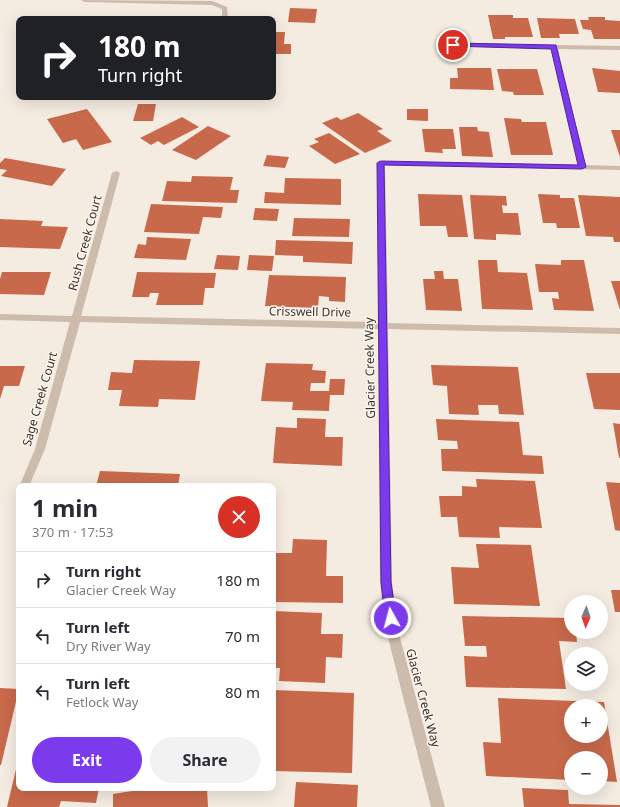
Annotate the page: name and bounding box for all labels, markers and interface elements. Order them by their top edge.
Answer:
text: 180 m [98,27,181,65]
pin [436,28,470,62]
icon: right [32,32,84,84]
icon: arrive [442,34,464,56]
text: Turn right [98,63,182,87]
street label: Rush Creek Court [64,193,106,292]
street label: Crisswell Drive [269,302,352,321]
street label: Glacier Creek Way [360,316,379,419]
street label: Sage Creek Court [18,349,61,448]
text: 1 min [32,491,98,524]
button: close [218,496,260,538]
text: 370 m · 17:53 [32,523,113,541]
text: Turn right [66,561,141,581]
icon: right [32,569,54,591]
text: 180 m [216,570,260,590]
text: Glacier Creek Way [66,581,176,599]
north arrow [564,595,608,639]
map controls [564,595,608,795]
position arrow [370,597,412,639]
text: Turn left [66,617,130,637]
icon: left [32,625,54,647]
text: 70 m [225,626,260,646]
text: Dry River Way [66,637,151,655]
street label: Glacier Creek Way [402,647,445,750]
button: layers [564,647,608,691]
text: Turn left [66,673,130,693]
icon: left [32,681,54,703]
text: 80 m [225,682,260,702]
text: Fetlock Way [66,693,138,711]
button: + [564,699,608,743]
button: Exit [32,737,142,783]
button: Share [150,737,260,783]
button: − [564,751,608,795]

